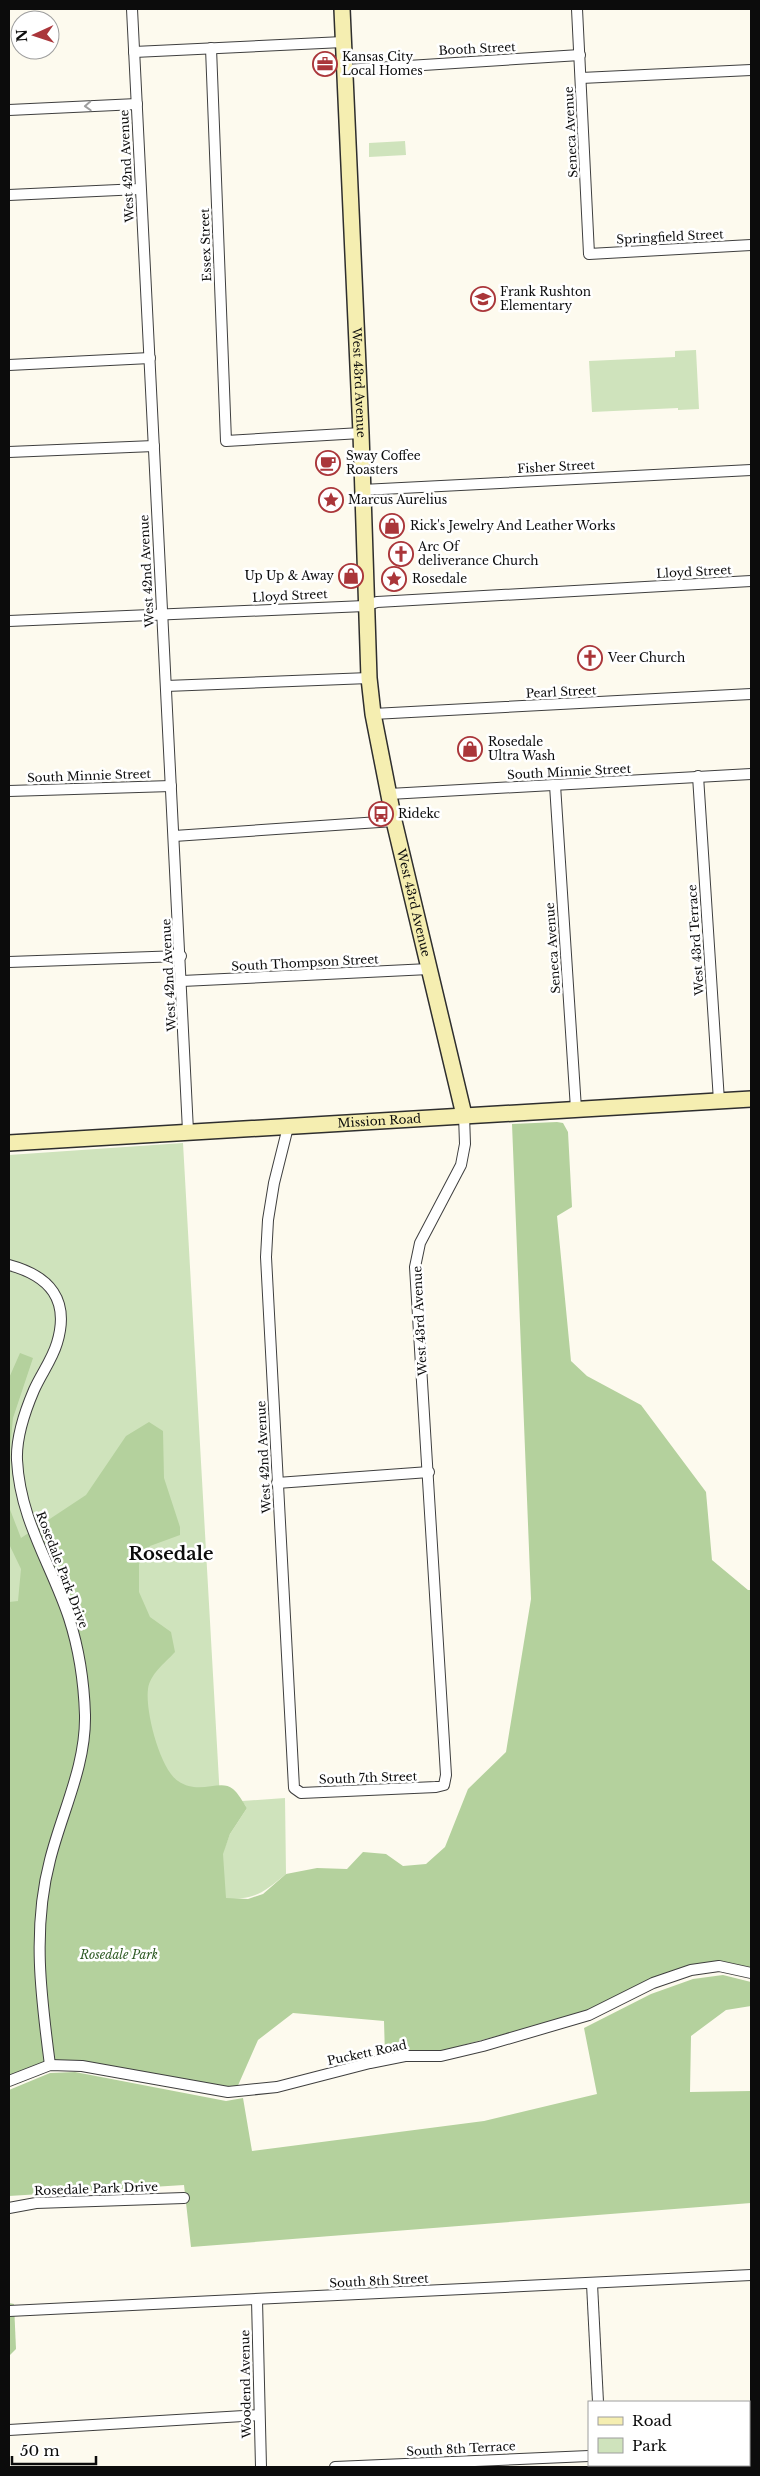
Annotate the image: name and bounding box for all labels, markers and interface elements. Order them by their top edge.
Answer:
north arrow [10,10,60,60]
text: N [13,29,31,43]
street label: Booth Street [438,39,516,58]
place label: Kansas City Local Homes [342,49,423,78]
office icon: Kansas City Local Homes [312,51,338,77]
street label: Seneca Avenue [561,86,580,178]
one-way arrow [84,101,92,111]
street label: West 42nd Avenue [116,109,137,224]
street label: Essex Street [197,208,214,282]
street label: Springfield Street [616,226,724,247]
place label: Frank Rushton Elementary [500,284,591,313]
school or university icon: Frank Rushton Elementary [470,286,496,312]
street label: West 43rd Avenue [349,326,369,438]
place label: Sway Coffee Roasters [346,448,421,477]
cafe icon: Sway Coffee Roasters [315,450,341,476]
street label: Fisher Street [517,457,596,476]
place icon: Marcus Aurelius [318,487,344,513]
place label: Marcus Aurelius [348,492,447,507]
shop icon: Rick's Jewelry And Leather Works [379,513,405,539]
street label: West 42nd Avenue [136,514,157,629]
place label: Rick's Jewelry And Leather Works [410,518,615,533]
place label: Arc Of deliverance Church [417,539,538,568]
church icon: Arc Of deliverance Church [388,541,414,567]
street label: Lloyd Street [656,562,732,581]
shop icon: Up Up & Away [338,563,364,589]
place icon: Rosedale [381,566,407,592]
place label: Up Up & Away [244,568,334,583]
place label: Rosedale [412,571,467,586]
street label: Lloyd Street [252,586,328,605]
church icon: Veer Church [577,645,603,671]
place label: Veer Church [607,650,685,665]
street label: Pearl Street [525,682,597,701]
place label: Rosedale Ultra Wash [488,734,555,763]
shop icon: Rosedale Ultra Wash [457,736,483,762]
street label: South Minnie Street [507,761,632,782]
street label: South Minnie Street [27,766,152,785]
bus stop icon: Ridekc [368,801,394,827]
place label: Ridekc [398,806,440,821]
street label: West 43rd Avenue [394,846,434,958]
street label: West 43rd Terrace [684,884,707,997]
street label: Seneca Avenue [542,902,563,994]
street label: West 42nd Avenue [158,918,179,1033]
street label: South Thompson Street [231,951,379,974]
street label: Mission Road [337,1111,422,1131]
street label: West 43rd Avenue [409,1265,430,1377]
street label: West 42nd Avenue [253,1400,274,1515]
street label: Rosedale Park Drive [33,1509,92,1630]
district label: Rosedale [128,1543,214,1565]
street label: South 7th Street [319,1768,418,1787]
park label: Rosedale Park [79,1947,158,1962]
street label: Puckett Road [326,2037,408,2068]
street label: Rosedale Park Drive [34,2179,158,2198]
street label: South 8th Street [329,2270,429,2291]
street label: Woodend Avenue [237,2329,254,2440]
legend [588,2401,750,2466]
text: Road [632,2411,672,2430]
scale bar [12,2434,96,2466]
text: Park [632,2436,668,2455]
street label: South 8th Terrace [406,2438,516,2459]
text: 50 m [20,2441,60,2460]

